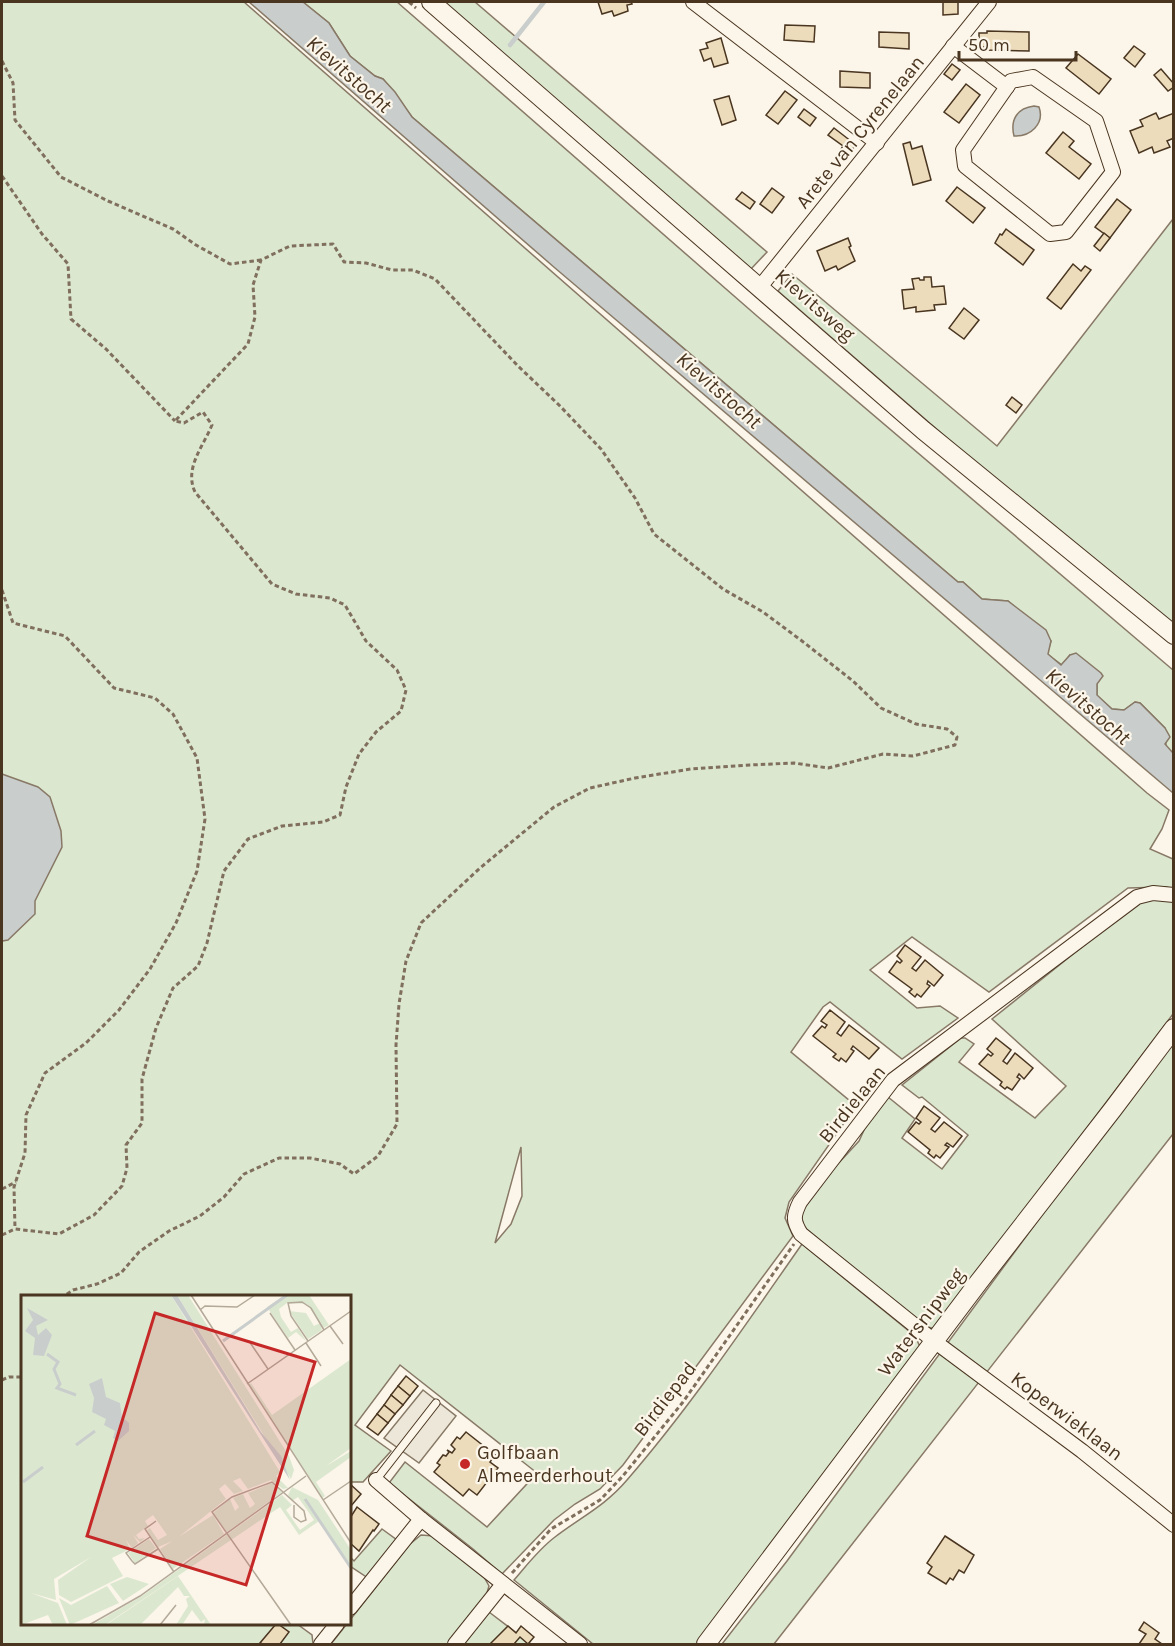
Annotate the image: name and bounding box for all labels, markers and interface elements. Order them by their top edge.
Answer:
scale bar [959,24,1076,62]
water label: Kievitstocht [302,31,397,118]
text: 50 m [968,34,1010,56]
street label: Arete van Cyrenelaan [791,51,929,213]
street label: Kievitsweg [770,264,860,346]
water label: Kievitstocht [672,347,767,434]
water label: Kievitstocht [1041,663,1136,750]
street label: Birdielaan [814,1060,890,1148]
street label: Watersnipweg [873,1263,969,1381]
inset map [21,1295,351,1625]
street label: Birdiepad [629,1357,701,1441]
street label: Koperwieklaan [1007,1367,1127,1465]
place label: Golfbaan Almeerderhout [477,1441,613,1487]
marker: Golfbaan Almeerderhout [458,1457,472,1471]

